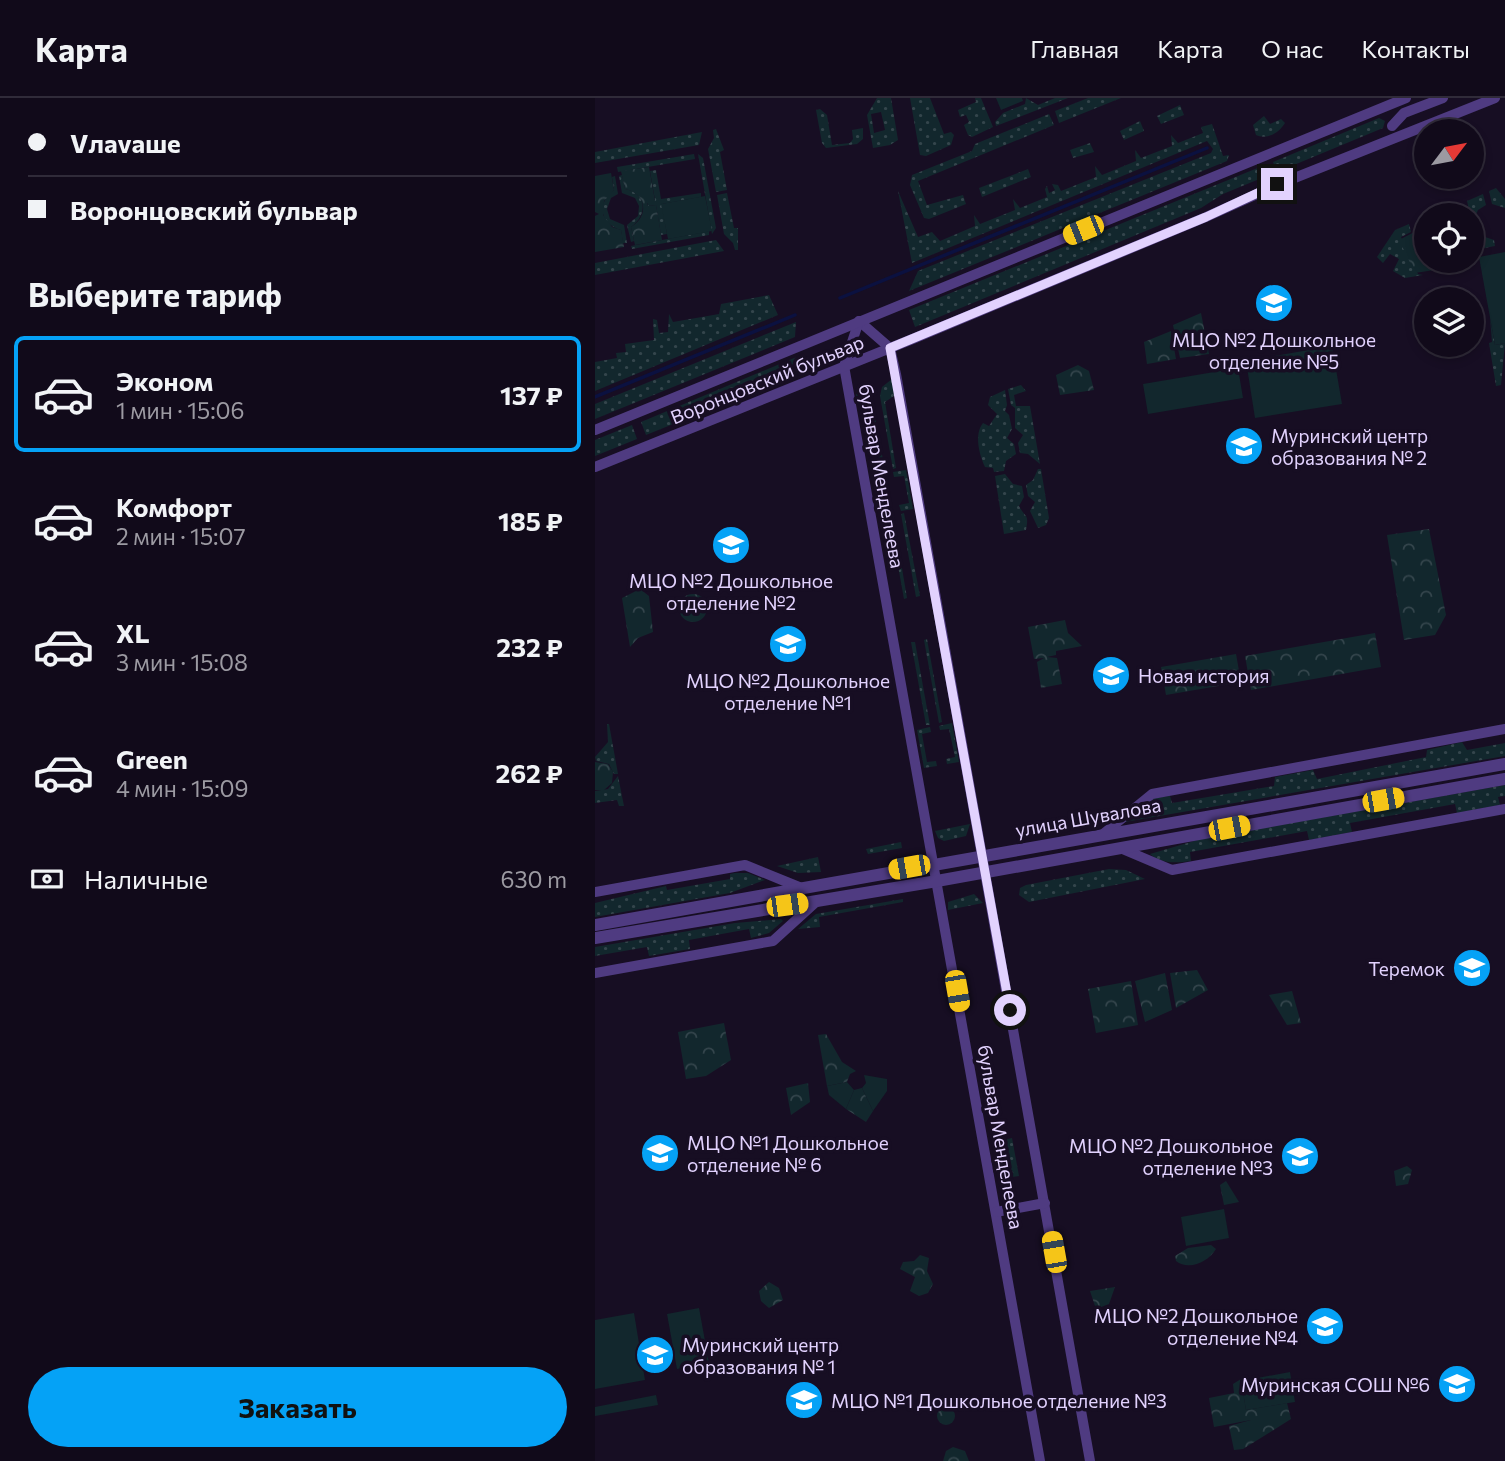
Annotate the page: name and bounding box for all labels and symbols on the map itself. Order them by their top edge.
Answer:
north arrow [1414,119,1484,189]
route end [1261,168,1293,200]
car [1060,212,1107,248]
school or university icon: МЦО №2 Дошкольное отделение №5 [1253,282,1295,324]
place label: МЦО №2 Дошкольное отделение №5 [1172,328,1376,373]
street label: Воронцовский бульвар [667,330,867,428]
street label: бульвар Менделеева [854,382,910,570]
place label: Муринский центр образования № 2 [1271,424,1428,469]
school or university icon: Муринский центр образования № 2 [1223,425,1265,467]
school or university icon: МЦО №2 Дошкольное отделение №2 [710,524,752,566]
place label: МЦО №2 Дошкольное отделение №2 [629,569,833,614]
school or university icon: МЦО №2 Дошкольное отделение №1 [767,623,809,665]
school or university icon: Новая история [1090,654,1132,696]
place label: Новая история [1138,664,1270,687]
place label: МЦО №2 Дошкольное отделение №1 [686,669,890,714]
car [1361,786,1406,814]
street label: улица Шувалова [1013,793,1163,841]
car [1207,814,1252,842]
car [887,853,932,881]
car [765,892,810,918]
school or university icon: Теремок [1451,947,1493,989]
place label: Теремок [1368,957,1445,980]
car [944,968,971,1014]
route start [994,994,1026,1026]
street label: бульвар Менделеева [973,1043,1029,1231]
place label: МЦО №1 Дошкольное отделение № 6 [687,1131,889,1176]
school or university icon: МЦО №1 Дошкольное отделение № 6 [639,1132,681,1174]
place label: МЦО №2 Дошкольное отделение №3 [1069,1134,1273,1179]
school or university icon: МЦО №2 Дошкольное отделение №3 [1279,1135,1321,1177]
car [1041,1229,1068,1275]
place label: МЦО №2 Дошкольное отделение №4 [1094,1304,1298,1349]
school or university icon: МЦО №2 Дошкольное отделение №4 [1304,1305,1346,1347]
place label: Муринский центр образования № 1 [682,1333,839,1378]
school or university icon: Муринский центр образования № 1 [634,1334,676,1376]
school or university icon: Муринская СОШ №6 [1436,1363,1478,1405]
place label: Муринская СОШ №6 [1241,1373,1430,1396]
school or university icon: МЦО №1 Дошкольное отделение №3 [783,1379,825,1421]
place label: МЦО №1 Дошкольное отделение №3 [831,1389,1167,1412]

